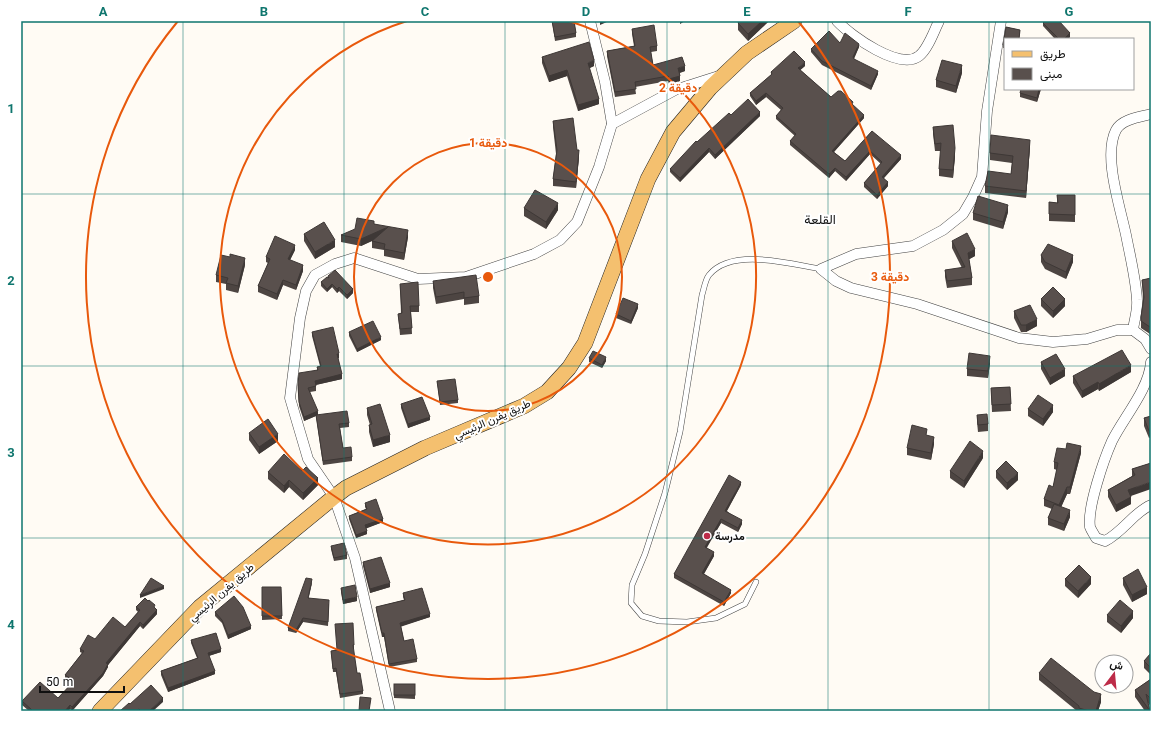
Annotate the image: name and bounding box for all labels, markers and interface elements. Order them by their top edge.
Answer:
text: A [99,3,108,23]
text: B [260,3,268,23]
text: C [421,3,430,23]
text: D [582,3,590,23]
text: E [743,3,751,23]
text: F [904,3,912,23]
text: G [1065,3,1074,23]
legend [1004,38,1134,90]
text: طريق [1040,46,1066,64]
text: مبنى [1040,66,1062,84]
text: 2 دقيقة [659,80,697,98]
text: 1 [7,100,15,120]
text: 1 دقيقة [469,135,507,153]
district label: القلعة [804,211,836,231]
text: 3 دقيقة [871,269,909,287]
centre of rings [481,270,495,284]
text: 2 [7,272,15,292]
street label: طريق يفرن الرئيسي [451,396,534,445]
text: 3 [7,444,15,464]
place label: مدرسة [715,529,745,546]
marker: مدرسة [702,531,712,541]
street label: طريق يفرن الرئيسي [185,560,259,627]
text: 4 [7,616,15,636]
north arrow [1094,654,1134,694]
text: ش [1108,656,1125,676]
scale bar [40,668,124,694]
text: 50 m [46,674,73,692]

